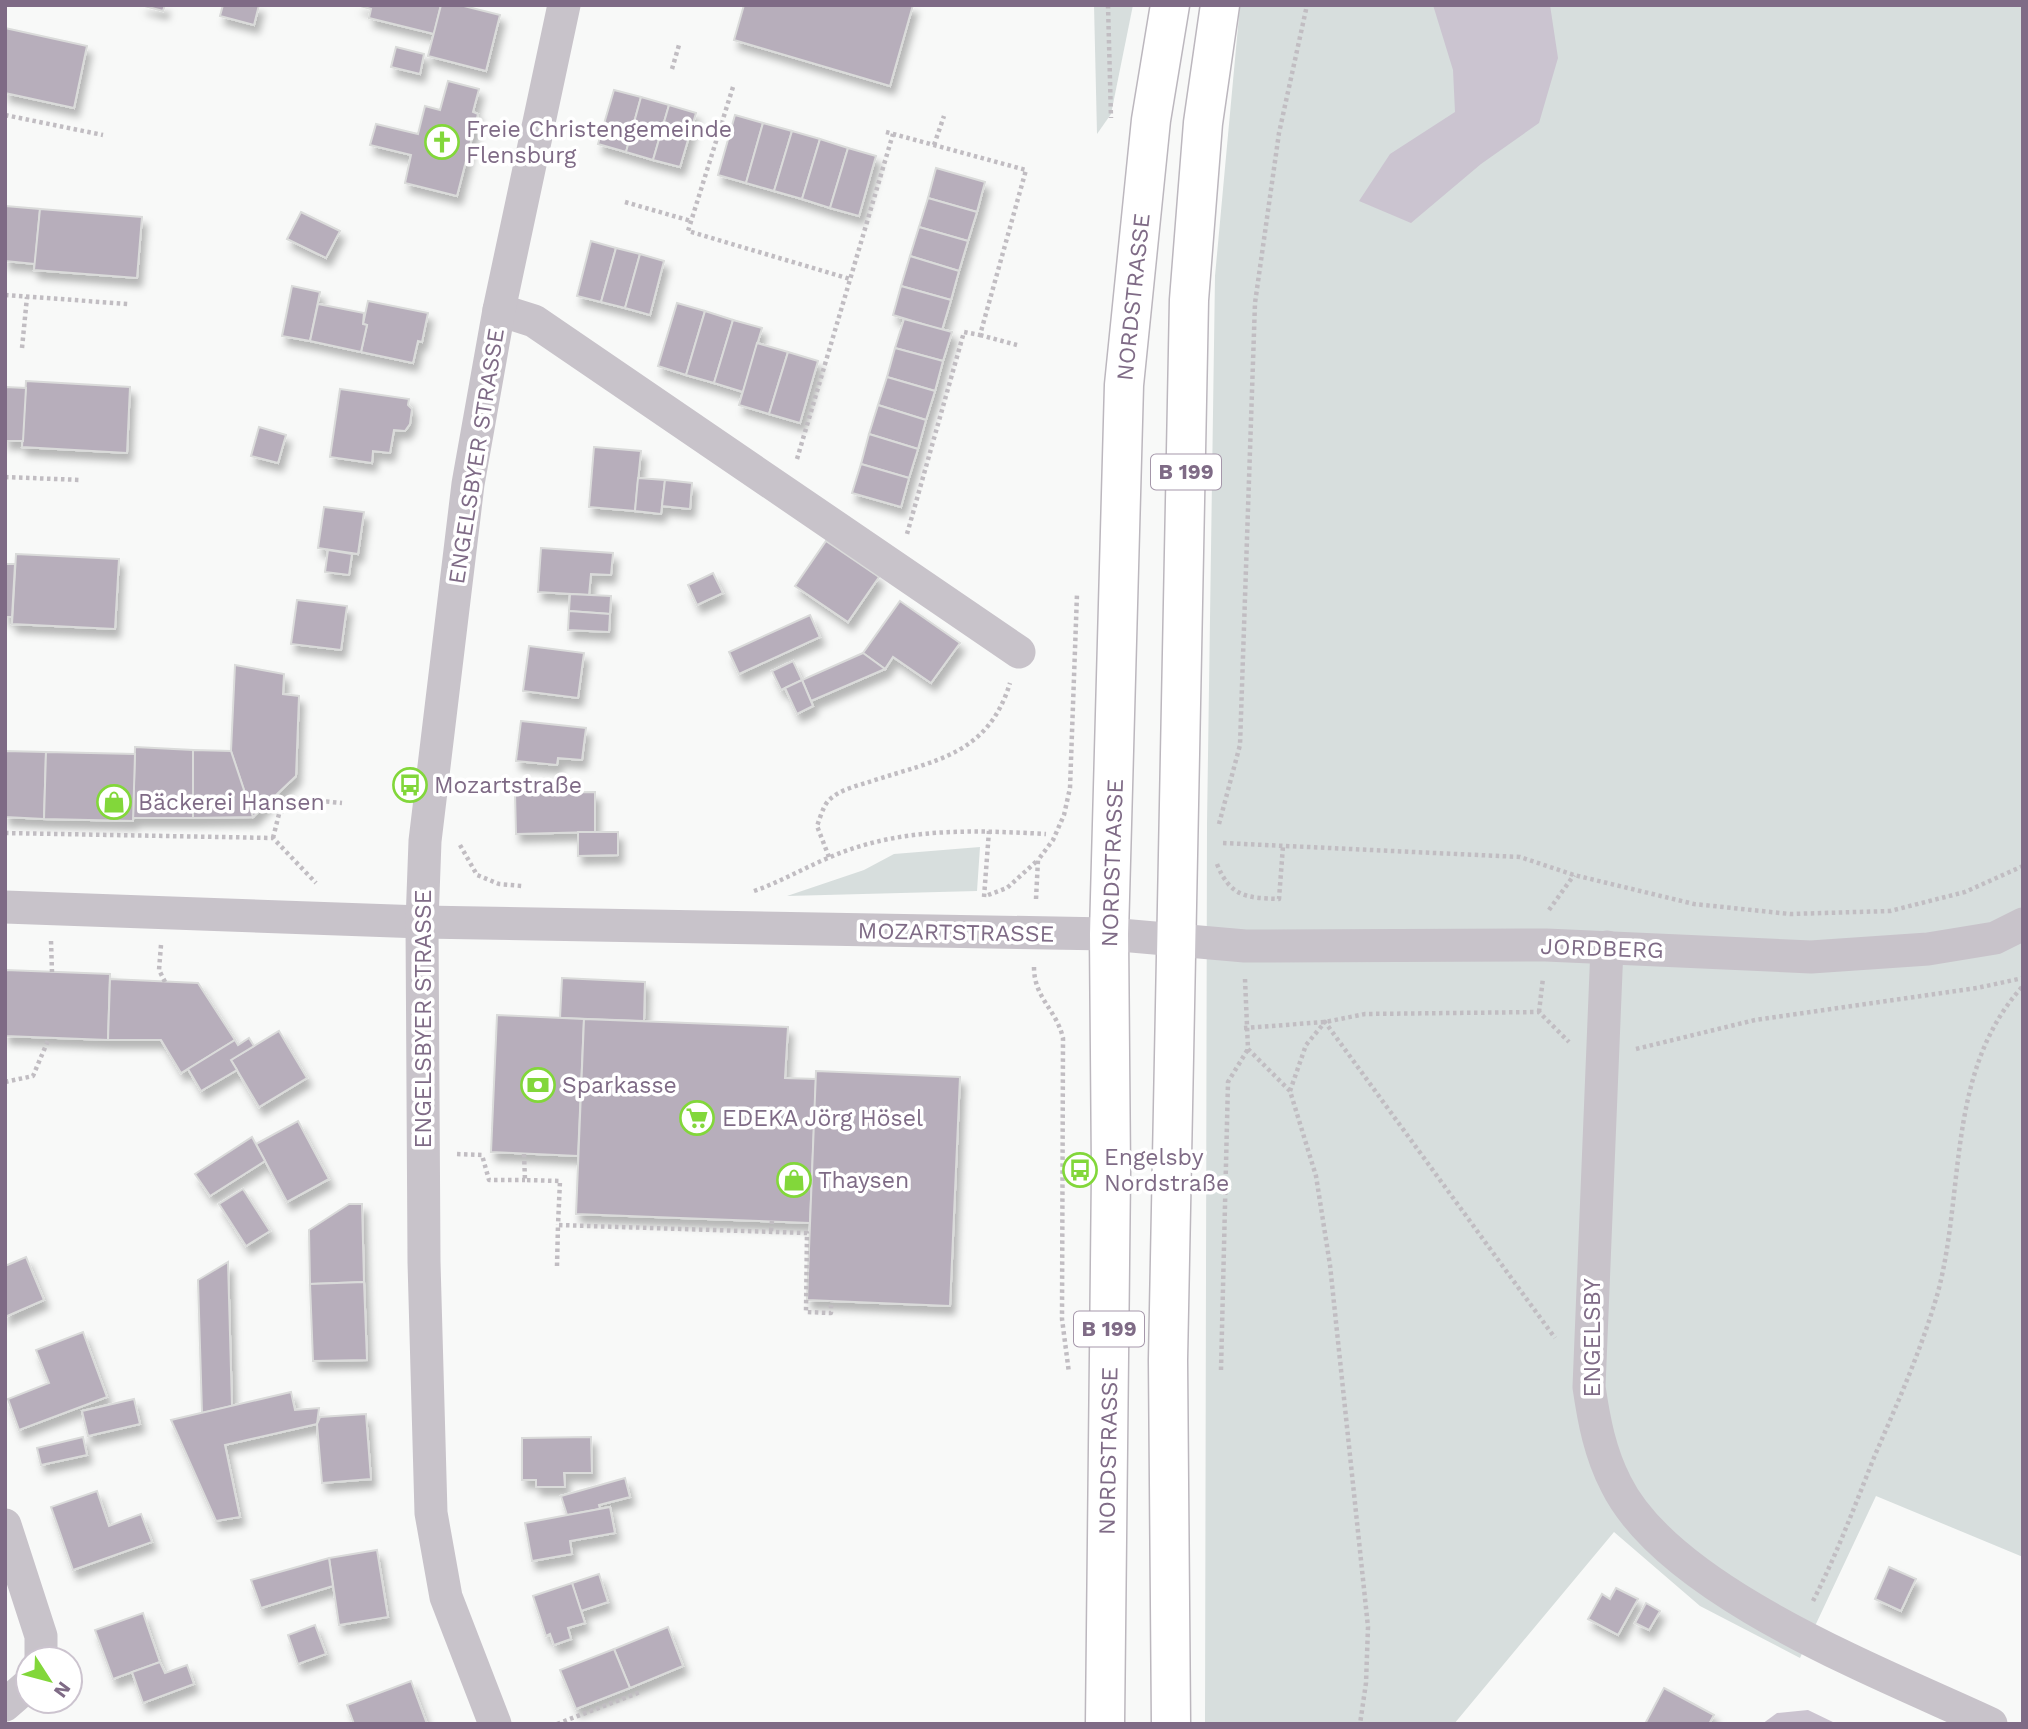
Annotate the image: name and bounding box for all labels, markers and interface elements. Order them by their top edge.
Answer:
place label: Freie Christengemeinde Flensburg [466,116,732,169]
church icon: Freie Christengemeinde Flensburg [423,123,461,161]
street label: NORDSTRASSE [1111,212,1156,382]
street label: ENGELSBYER STRASSE [443,326,510,586]
road number: B 199 [1151,454,1221,490]
bus stop icon: Mozartstraße [391,766,429,804]
place label: Mozartstraße [434,772,582,799]
street label: NORDSTRASSE [1096,778,1129,948]
shop icon: Bäckerei Hansen [95,783,133,821]
place label: Bäckerei Hansen [138,789,325,816]
street label: ENGELSBYER STRASSE [410,890,437,1148]
street label: MOZARTSTRASSE [857,917,1055,948]
street label: JORDBERG [1540,933,1664,964]
bank icon: Sparkasse [519,1066,557,1104]
place label: Sparkasse [562,1072,677,1099]
supermarket icon: EDEKA Jörg Hösel [678,1099,716,1137]
place label: EDEKA Jörg Hösel [722,1105,923,1132]
place label: Engelsby Nordstraße [1104,1144,1229,1197]
bus stop icon: Engelsby Nordstraße [1061,1151,1099,1189]
shop icon: Thaysen [775,1161,813,1199]
place label: Thaysen [818,1167,909,1194]
street label: ENGELSBY [1579,1278,1606,1398]
road number: B 199 [1074,1312,1144,1346]
street label: NORDSTRASSE [1094,1367,1123,1535]
north arrow [14,1645,84,1715]
text: N [49,1677,76,1702]

